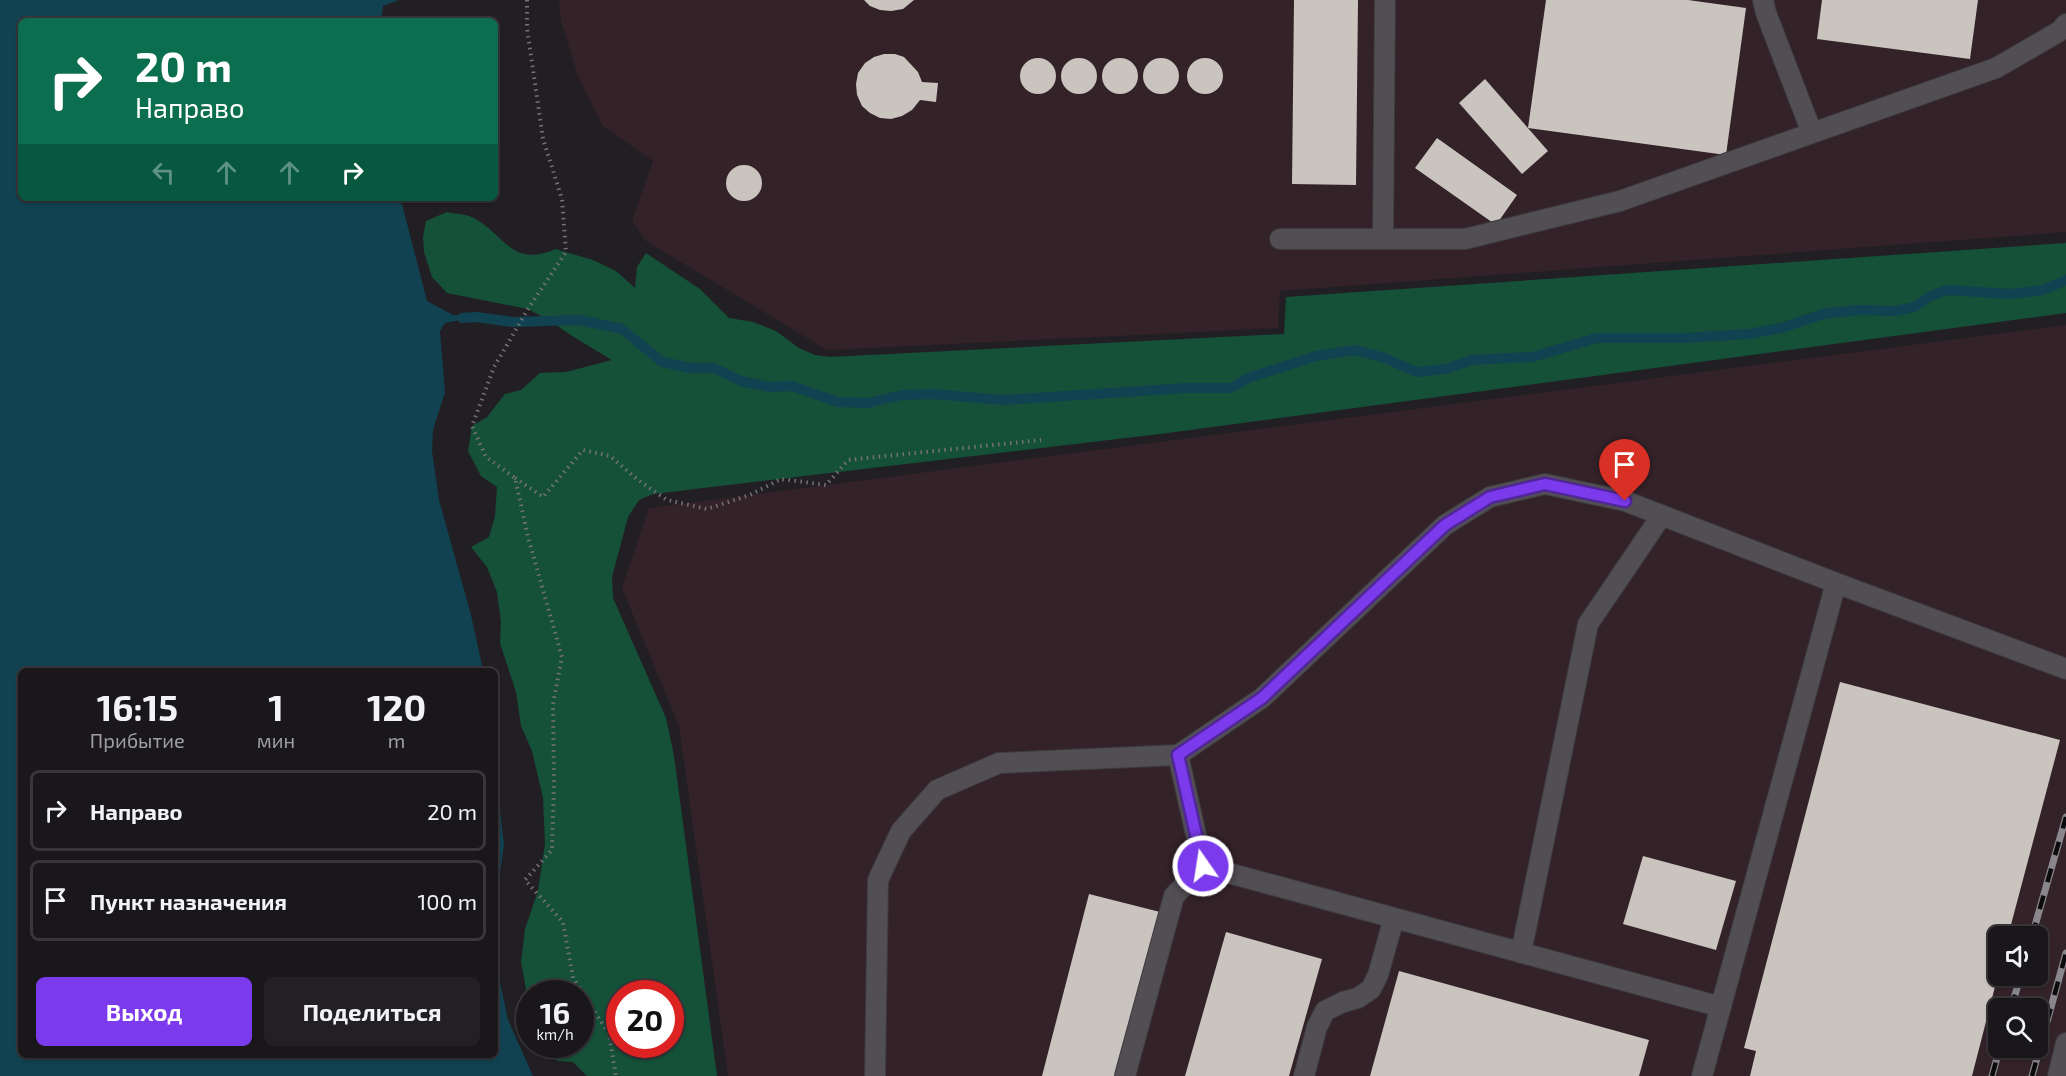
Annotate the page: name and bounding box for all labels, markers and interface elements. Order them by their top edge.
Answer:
text: 20 m [135,40,232,90]
icon: right [36,42,114,120]
text: Направо [135,91,244,123]
icon: left [147,156,180,189]
icon: ahead [210,156,243,189]
icon: ahead [273,156,306,189]
icon: right [336,156,369,189]
pin [1599,439,1650,501]
icon: arrive [1608,448,1641,481]
text: 16:15 [97,685,178,728]
text: 1 [268,685,284,728]
text: 120 [367,685,426,728]
text: Прибытие [90,728,185,752]
text: мин [257,728,295,752]
text: m [388,728,405,752]
icon: right [39,794,72,827]
text: Направо [90,798,183,824]
text: 20 m [427,798,477,824]
position arrow [1171,834,1235,898]
icon: arrive [39,884,72,917]
text: Пункт назначения [90,888,287,914]
text: 100 m [418,888,477,914]
map controls [1988,926,2048,1058]
button: sound [1988,926,2048,986]
button: Выход [36,977,252,1046]
button: Поделиться [264,977,480,1046]
speed limit sign: 20 [606,980,684,1058]
text: 16 [540,994,570,1030]
button: search [1988,998,2048,1058]
text: km/h [536,1025,574,1043]

